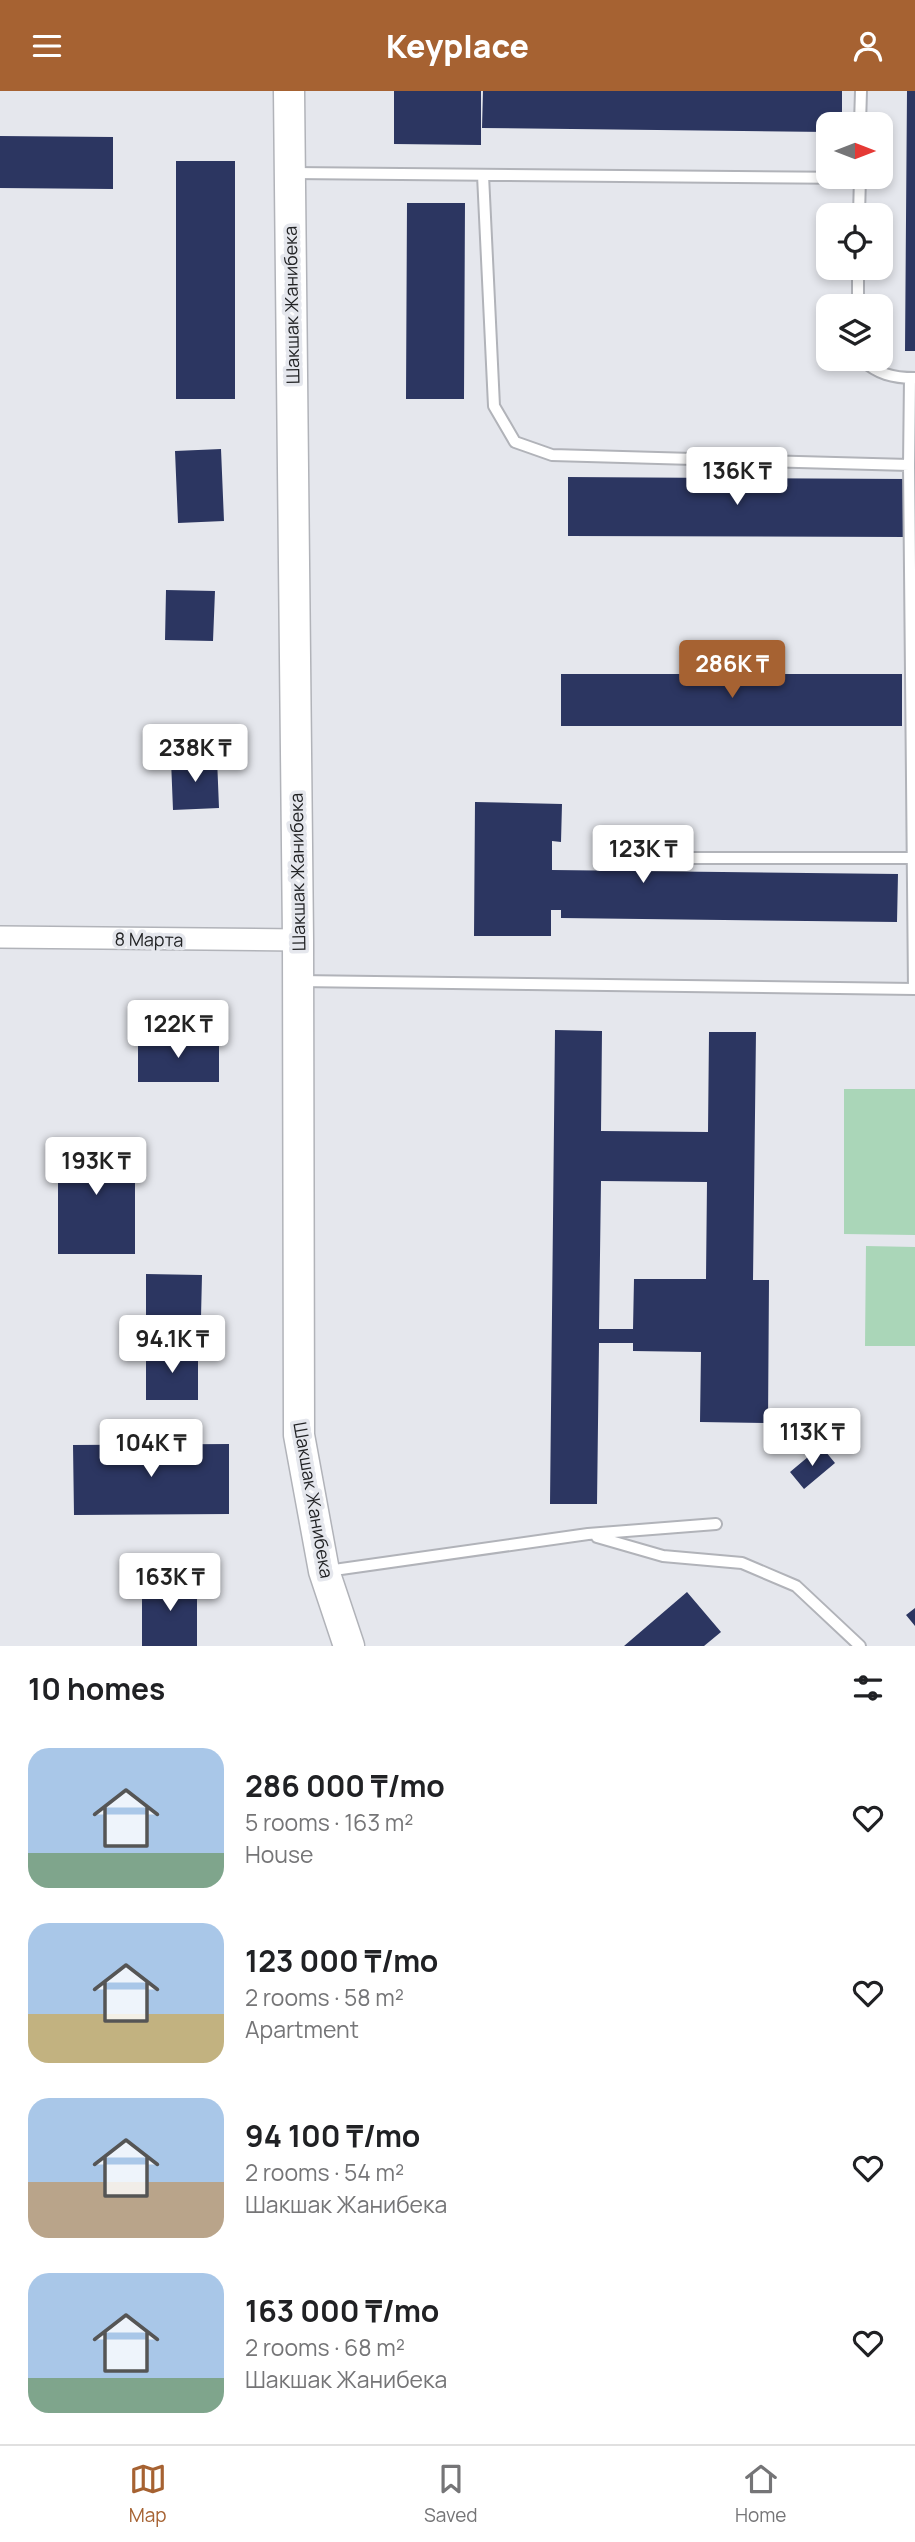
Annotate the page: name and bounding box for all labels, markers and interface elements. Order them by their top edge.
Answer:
text: Keyplace [386,24,529,68]
icon: menu [28,27,66,65]
icon: person [849,27,887,65]
north arrow [816,112,892,189]
map controls [816,112,893,371]
button: locate [816,203,893,280]
street label: Шакшак Жанибека [278,226,304,384]
button: layers [816,294,893,371]
pin: 136K ₸ [680,447,794,507]
text: 136K ₸ [702,454,772,486]
pin: 286K ₸ [675,641,789,700]
text: 286K ₸ [695,647,769,679]
pin: 238K ₸ [138,725,252,784]
text: 238K ₸ [159,731,231,763]
street label: Шакшак Жанибека [284,793,310,951]
pin: 123K ₸ [586,825,700,885]
text: 123K ₸ [609,832,677,864]
street label: 8 Марта [114,926,184,952]
pin: 122K ₸ [121,1000,235,1060]
text: 122K ₸ [143,1007,213,1039]
pin: 193K ₸ [39,1137,153,1197]
text: 193K ₸ [61,1144,131,1176]
pin: 94.1K ₸ [107,1315,237,1375]
text: 94.1K ₸ [135,1322,209,1354]
pin: 113K ₸ [755,1409,869,1468]
text: 113K ₸ [779,1415,845,1447]
pin: 104K ₸ [94,1419,208,1479]
street label: Шакшак Жанибека [288,1420,340,1580]
text: 104K ₸ [116,1426,186,1458]
pin: 163K ₸ [113,1553,227,1613]
text: 163K ₸ [135,1560,205,1592]
text: 10 homes [28,1668,165,1709]
icon: filters [849,1669,887,1707]
text: 286 000 ₸/mo [245,1765,445,1806]
icon: home [84,1776,168,1860]
icon: heart [849,1799,887,1837]
text: 5 rooms · 163 m² [245,1806,413,1838]
text: House [245,1838,314,1870]
text: 123 000 ₸/mo [245,1940,438,1981]
icon: home [84,1951,168,2035]
icon: heart [849,1974,887,2012]
text: 2 rooms · 58 m² [245,1981,404,2013]
text: Apartment [245,2013,359,2045]
text: 94 100 ₸/mo [245,2115,420,2156]
icon: home [84,2126,168,2210]
icon: heart [849,2149,887,2187]
text: 2 rooms · 54 m² [245,2156,404,2188]
text: Шакшак Жанибека [245,2188,447,2220]
text: 163 000 ₸/mo [245,2290,439,2331]
icon: home [84,2301,168,2385]
icon: heart [849,2324,887,2362]
text: 2 rooms · 68 m² [245,2331,405,2363]
text: Шакшак Жанибека [245,2363,447,2395]
tab: Map [129,2460,167,2528]
tab: Saved [424,2460,478,2528]
tab: Home [735,2460,786,2528]

